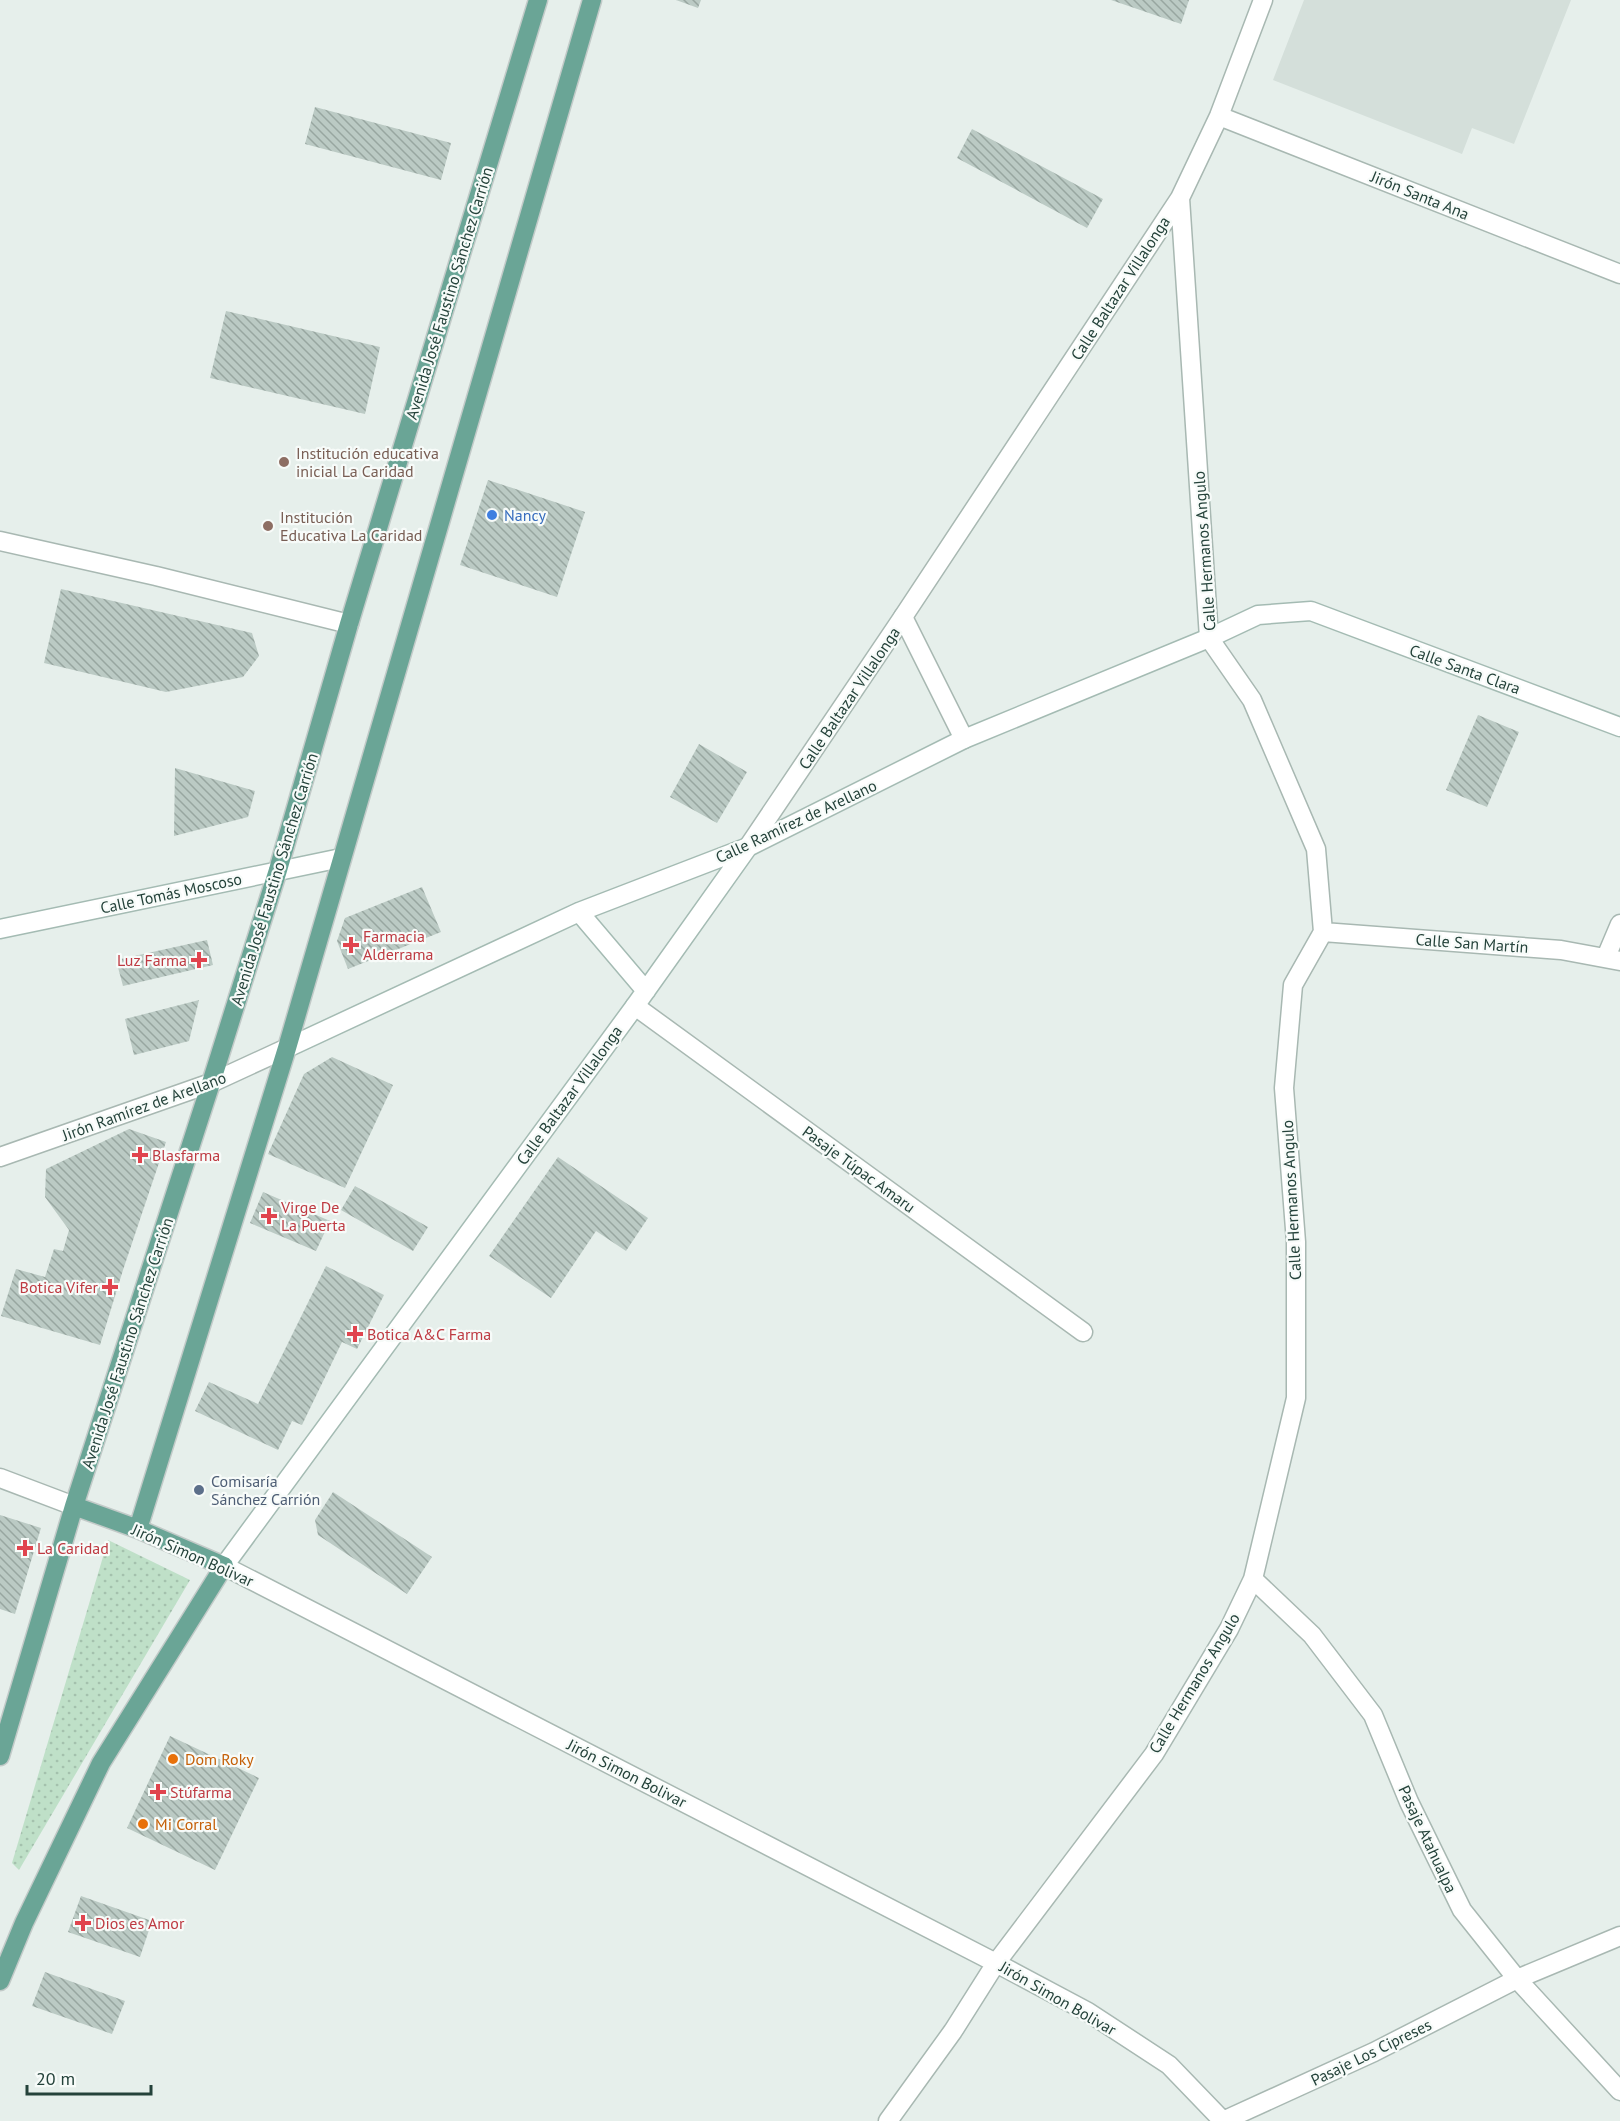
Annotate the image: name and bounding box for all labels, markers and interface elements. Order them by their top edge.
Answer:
street label: Avenida José Faustino Sánchez Carrión [401,164,497,422]
street label: Jirón Santa Ana [1367,166,1472,224]
street label: Calle Baltazar Villalonga [1066,212,1174,364]
place label: Institución educativa inicial La Caridad [296,443,439,481]
marker: Institución educativa inicial La Caridad [277,455,291,469]
street label: Calle Hermanos Angulo [1188,470,1220,632]
place label: Nancy [504,505,546,525]
place label: Institución Educativa La Caridad [280,507,422,545]
marker: Nancy [485,508,499,522]
marker: Institución Educativa La Caridad [261,519,275,533]
street label: Calle Baltazar Villalonga [794,623,904,773]
street label: Calle Santa Clara [1407,640,1523,698]
street label: Avenida José Faustino Sánchez Carrión [226,750,322,1008]
street label: Calle Ramírez de Arellano [712,775,880,867]
street label: Calle Tomás Moscoso [98,868,244,918]
place label: Farmacia Alderrama [363,926,434,964]
street label: Calle San Martín [1415,929,1529,957]
marker: Farmacia Alderrama [344,938,358,952]
place label: Luz Farma [117,950,187,970]
marker: Luz Farma [192,953,206,967]
street label: Calle Baltazar Villalonga [512,1021,626,1169]
street label: Jirón Ramírez de Arellano [58,1067,229,1145]
street label: Calle Hermanos Angulo [1277,1119,1305,1281]
street label: Pasaje Túpac Amaru [799,1121,919,1217]
place label: Blasfarma [152,1145,220,1165]
marker: Blasfarma [133,1148,147,1162]
place label: Virge De La Puerta [280,1197,346,1235]
marker: Virge De La Puerta [262,1209,276,1223]
street label: Avenida José Faustino Sánchez Carrión [77,1215,177,1471]
place label: Botica Vifer [20,1277,99,1297]
marker: Botica Vifer [103,1280,117,1294]
place label: Botica A&C Farma [367,1324,491,1344]
marker: Botica A&C Farma [348,1327,362,1341]
place label: Comisaría Sánchez Carrión [211,1471,320,1509]
marker: Comisaría Sánchez Carrión [192,1483,206,1497]
street label: Jirón Simon Bolivar [128,1519,258,1591]
place label: La Caridad [37,1538,109,1558]
marker: La Caridad [18,1541,32,1555]
street label: Calle Hermanos Angulo [1144,1609,1244,1757]
street label: Jirón Simon Bolivar [563,1734,691,1812]
place label: Dom Roky [185,1749,254,1769]
marker: Dom Roky [166,1752,180,1766]
place label: Stúfarma [170,1782,232,1802]
street label: Pasaje Atahualpa [1394,1782,1462,1896]
marker: Stúfarma [151,1785,165,1799]
place label: Mi Corral [155,1814,217,1834]
marker: Mi Corral [136,1817,150,1831]
place label: Dios es Amor [95,1913,185,1933]
marker: Dios es Amor [76,1916,90,1930]
street label: Jirón Simon Bolivar [995,1956,1120,2040]
street label: Pasaje Los Cipreses [1307,2014,1435,2090]
scale bar [27,2058,152,2096]
text: 20 m [36,2067,75,2090]

